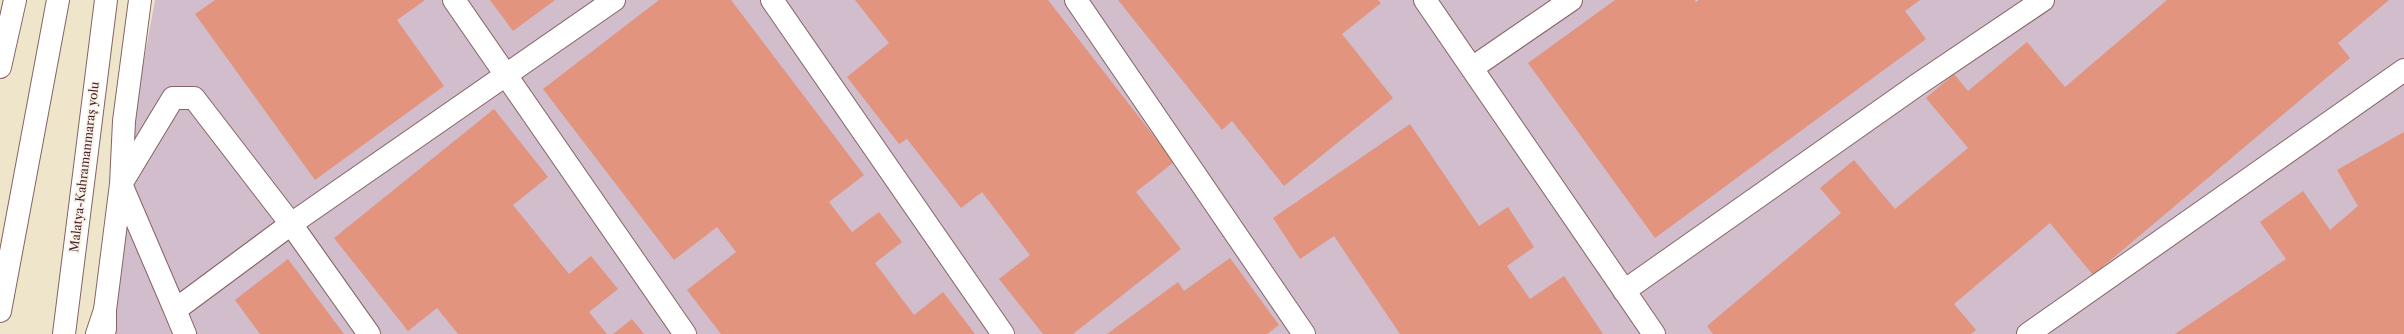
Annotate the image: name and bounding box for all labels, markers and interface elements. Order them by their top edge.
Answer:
street label: Malatya-Kahramanmaraş yolu [67,81,103,253]

